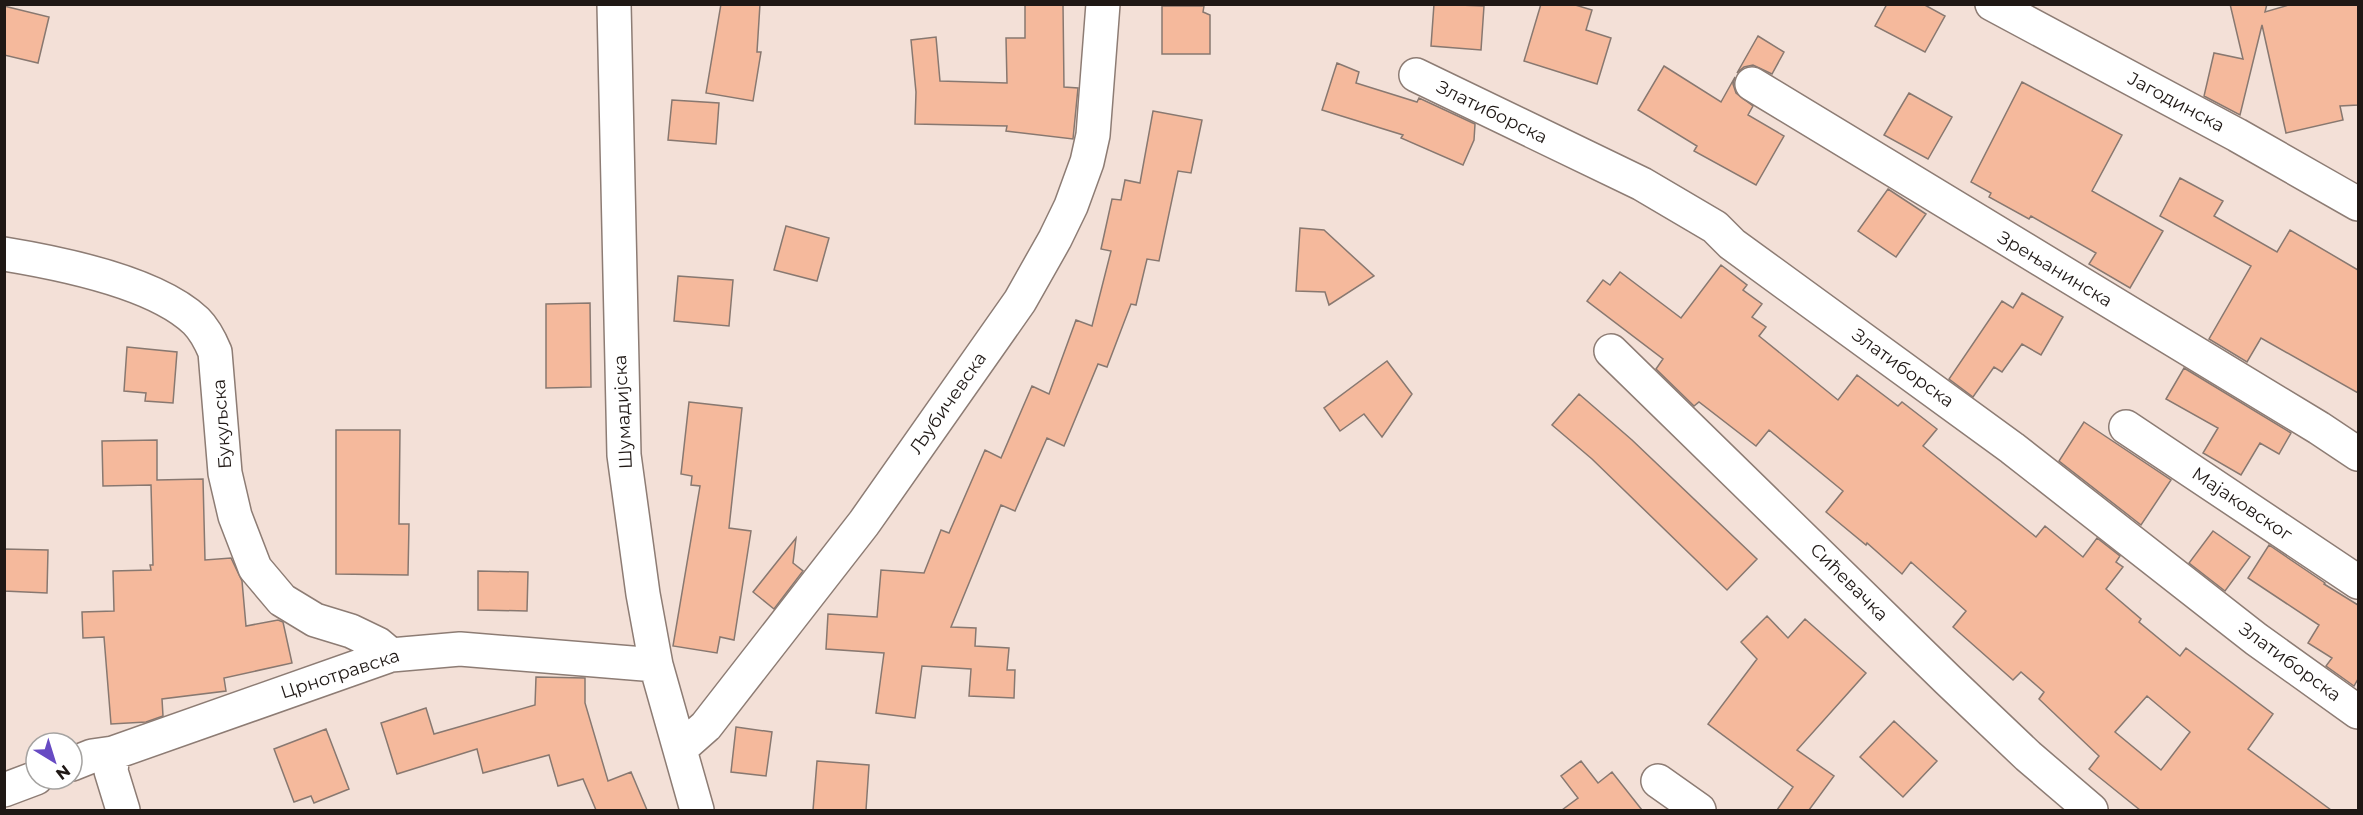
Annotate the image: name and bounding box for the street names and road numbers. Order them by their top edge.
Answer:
street label: Јагодинска [2124,67,2228,137]
street label: Златиборска [1433,76,1551,148]
street label: Зрењанинска [1994,226,2116,312]
street label: Златиборска [1848,324,1958,412]
street label: Љубичевска [905,348,991,458]
street label: Шумадијска [609,354,637,470]
street label: Букуљска [208,378,236,470]
street label: Мајаковског [2188,462,2297,546]
street label: Сићевачка [1805,538,1893,626]
street label: Златиборска [2235,618,2345,706]
street label: Црнотравска [278,644,402,704]

